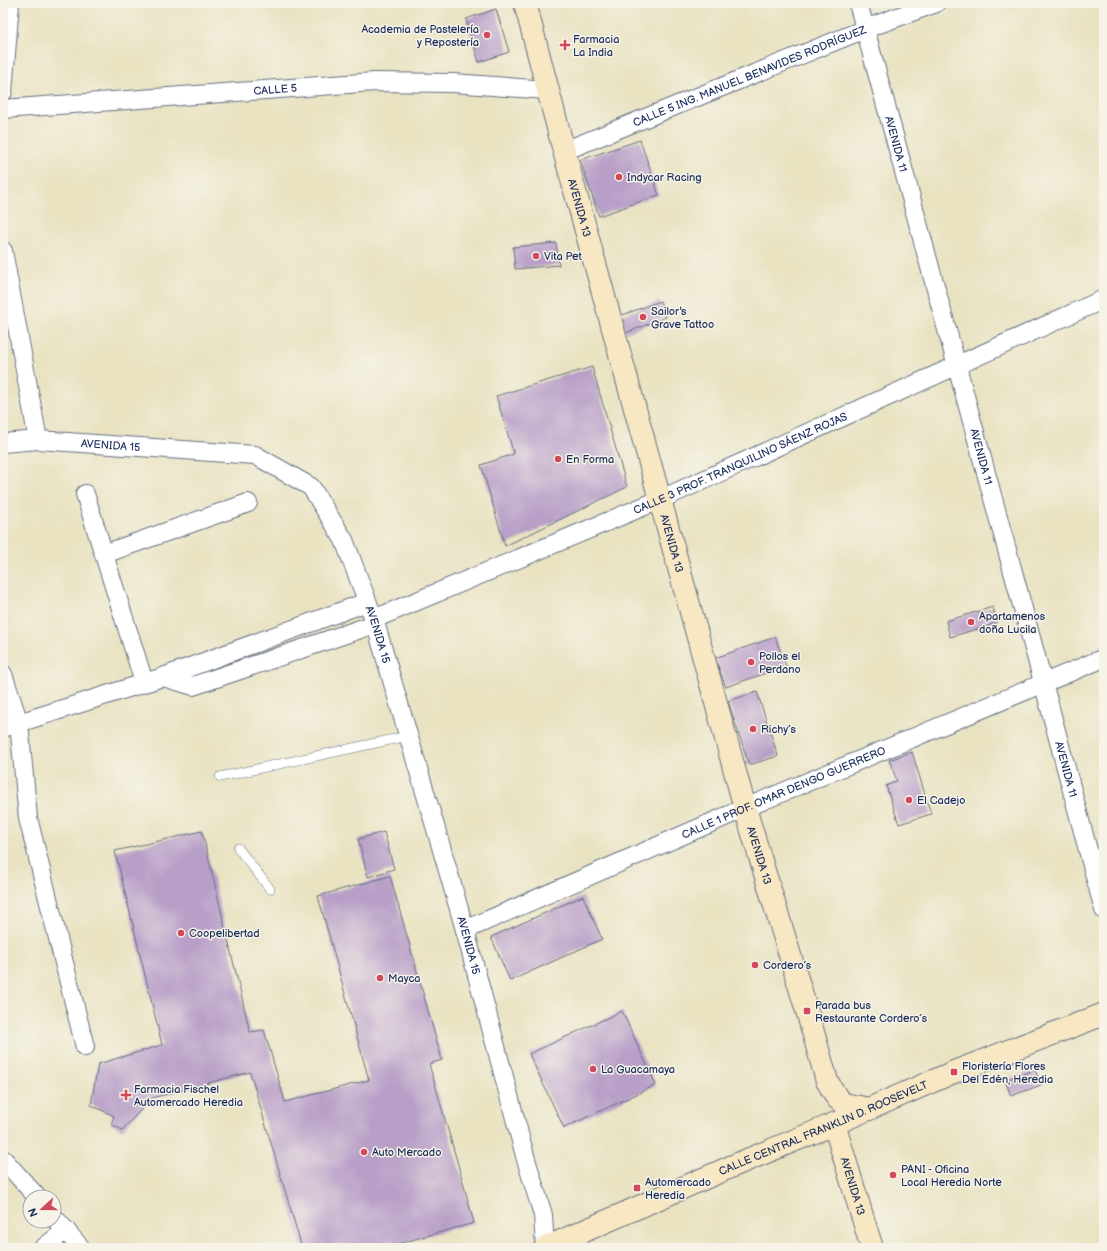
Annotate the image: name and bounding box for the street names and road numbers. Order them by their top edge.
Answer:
street label: CALLE 5 ING. MANUEL BENAVIDES RODRÍGUEZ [631,23,868,129]
street label: CALLE 5 [253,81,298,97]
street label: AVENIDA 11 [883,114,910,173]
street label: AVENIDA 13 [565,177,594,239]
street label: CALLE 3 PROF. TRANQUILINO SÁENZ ROJAS [631,409,849,517]
street label: AVENIDA 11 [968,427,995,486]
street label: AVENIDA 15 [81,436,141,454]
street label: AVENIDA 13 [658,513,686,574]
street label: AVENIDA 15 [363,604,393,665]
street label: AVENIDA 11 [1053,740,1080,799]
street label: CALLE 1 PROF. OMAR DENGO GUERRERO [680,744,887,841]
street label: AVENIDA 13 [744,825,775,886]
street label: AVENIDA 15 [455,915,483,976]
street label: CALLE CENTRAL FRANKLIN D. ROOSEVELT [717,1078,930,1178]
street label: AVENIDA 13 [838,1156,868,1217]

